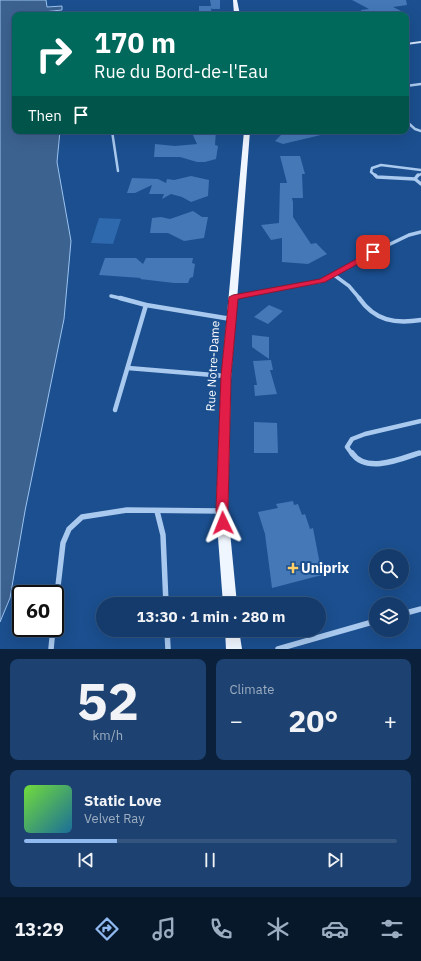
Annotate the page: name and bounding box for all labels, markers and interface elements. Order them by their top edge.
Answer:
text: 170 m [94,24,176,61]
icon: right [28,28,80,80]
text: Rue du Bord-de-l'Eau [94,60,268,83]
icon: arrive [70,104,92,126]
text: Then [28,106,62,125]
pin [356,235,390,269]
icon: arrive [362,241,384,263]
street label: Rue Notre-Dame [203,320,222,412]
position arrow [202,502,244,544]
map controls [369,549,409,637]
button: search [369,549,409,589]
place label: Uniprix [301,559,349,577]
marker: Uniprix [288,563,298,573]
speed limit sign: 60 [12,585,64,637]
button: layers [369,597,409,637]
text: 13:30 · 1 min · 280 m [137,607,285,626]
text: 52 [77,667,139,734]
text: Climate [230,681,274,698]
text: 20° [288,701,338,740]
text: − [230,706,243,735]
text: + [384,706,397,735]
text: km/h [92,727,123,744]
text: Static Love [84,791,161,810]
text: Velvet Ray [84,810,145,827]
icon: previous [75,849,97,871]
icon: pause [199,849,221,871]
icon: next [324,849,346,871]
icon: directions [93,915,121,943]
icon: music [150,915,178,943]
icon: phone [207,915,235,943]
icon: climate [264,915,292,943]
icon: car [321,915,349,943]
icon: filters [378,915,406,943]
text: 13:29 [15,918,64,941]

